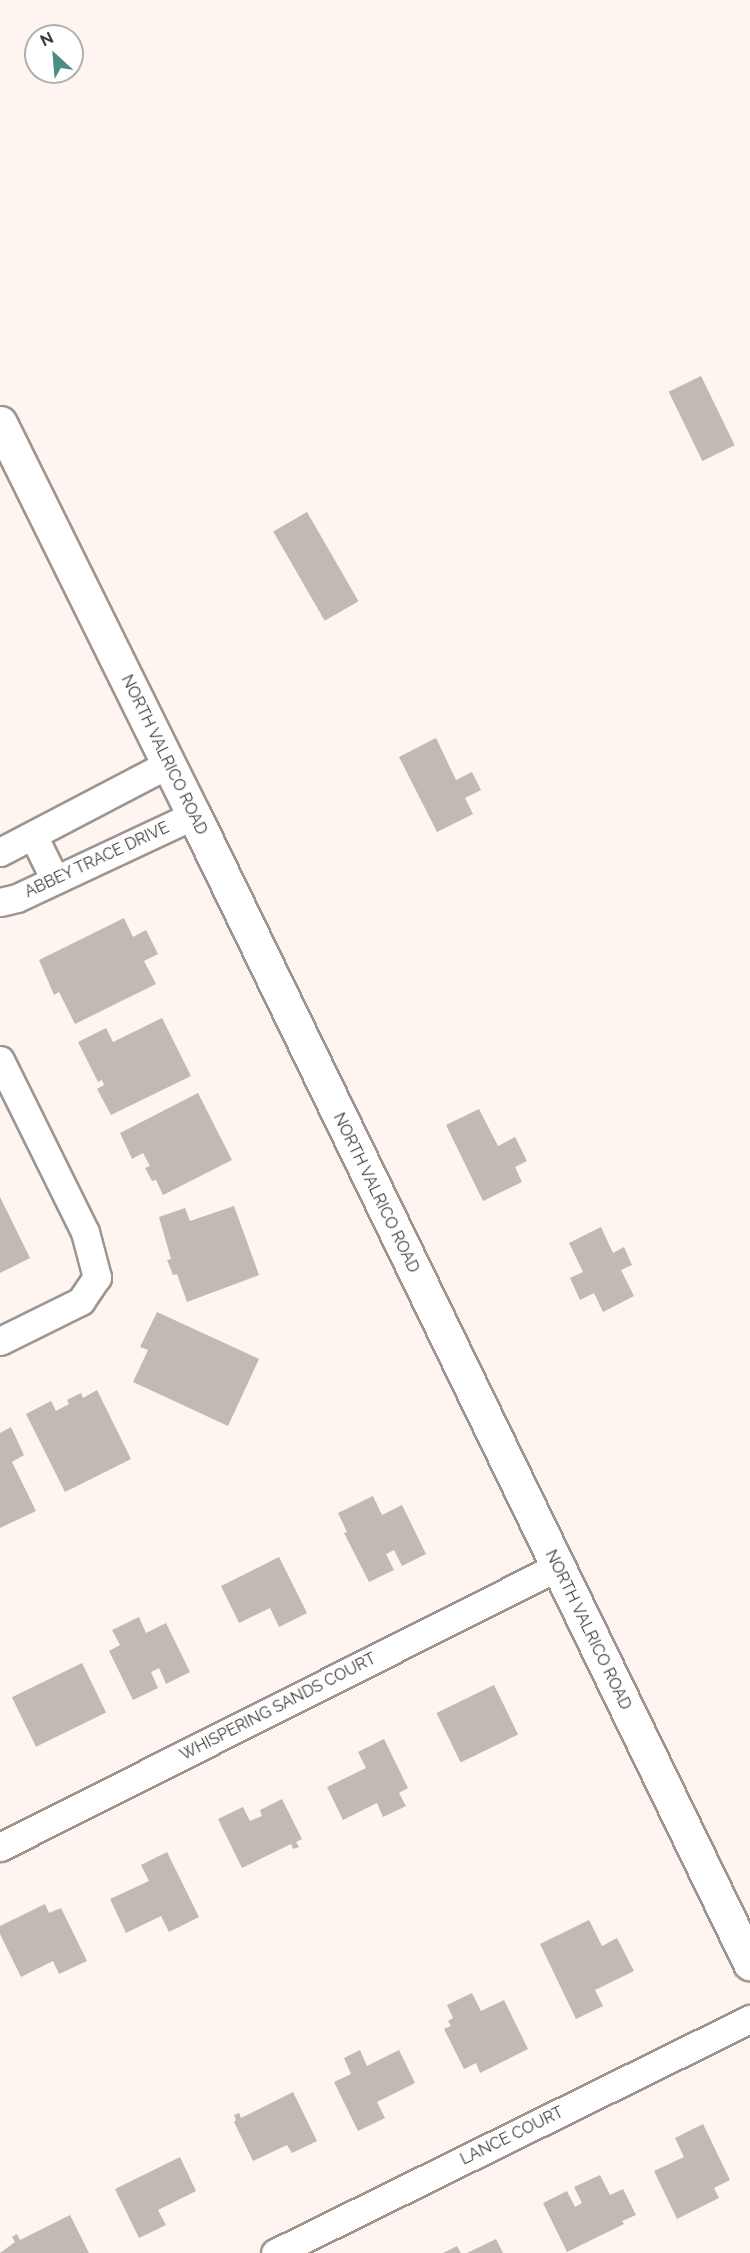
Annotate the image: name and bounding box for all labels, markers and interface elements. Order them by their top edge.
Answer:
north arrow [24,24,84,84]
text: N [37,28,56,50]
street label: NORTH VALRICO ROAD [117,672,211,838]
street label: ABBEY TRACE DRIVE [21,818,173,902]
street label: NORTH VALRICO ROAD [329,1110,423,1276]
street label: NORTH VALRICO ROAD [541,1547,635,1713]
street label: WHISPERING SANDS COURT [177,1649,379,1765]
street label: LANCE COURT [457,2103,567,2169]

